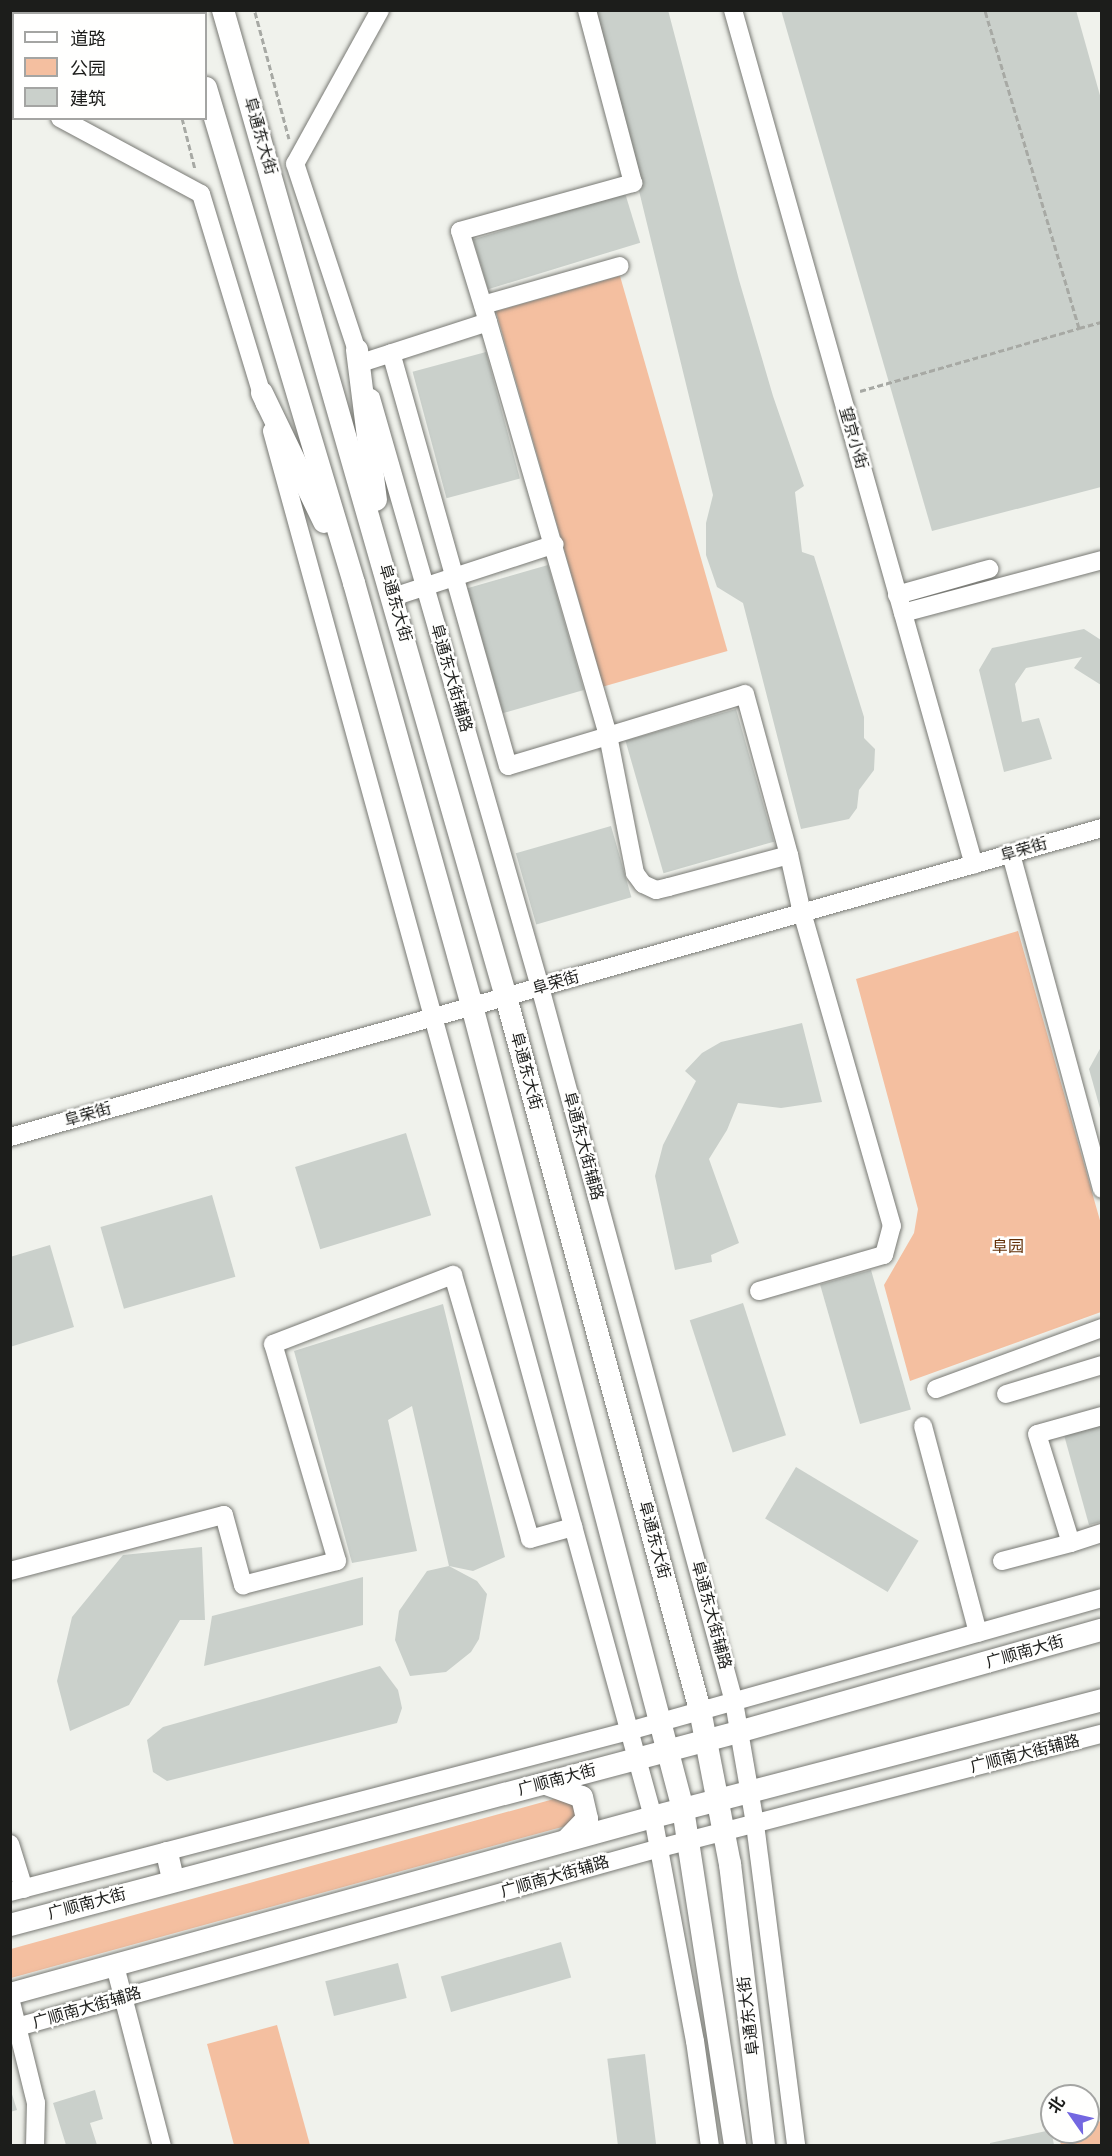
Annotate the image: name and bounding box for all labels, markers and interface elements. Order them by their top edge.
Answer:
legend [12,12,207,120]
text: 道路 [70,28,106,50]
text: 公园 [70,58,106,80]
text: 建筑 [70,88,106,110]
street label: 阜通东大街 [240,95,280,177]
street label: 望京小街 [835,405,871,471]
street label: 阜通东大街 [375,562,415,644]
street label: 阜通东大街辅路 [426,622,476,734]
street label: 阜荣街 [998,834,1050,866]
street label: 阜荣街 [530,967,582,999]
street label: 阜通东大街 [506,1030,546,1112]
street label: 阜通东大街辅路 [559,1089,607,1203]
street label: 阜荣街 [62,1099,114,1131]
park label: 阜园 [992,1237,1024,1257]
street label: 阜通东大街 [634,1499,674,1581]
street label: 阜通东大街辅路 [687,1558,735,1672]
street label: 广顺南大街 [984,1632,1066,1672]
street label: 广顺南大街辅路 [968,1731,1082,1777]
street label: 广顺南大街 [516,1760,598,1800]
street label: 广顺南大街辅路 [499,1852,611,1902]
street label: 广顺南大街 [46,1884,128,1924]
street label: 阜通东大街 [735,1975,763,2057]
street label: 广顺南大街辅路 [31,1983,143,2033]
north arrow [1040,2084,1100,2144]
text: 北 [1044,2093,1069,2117]

